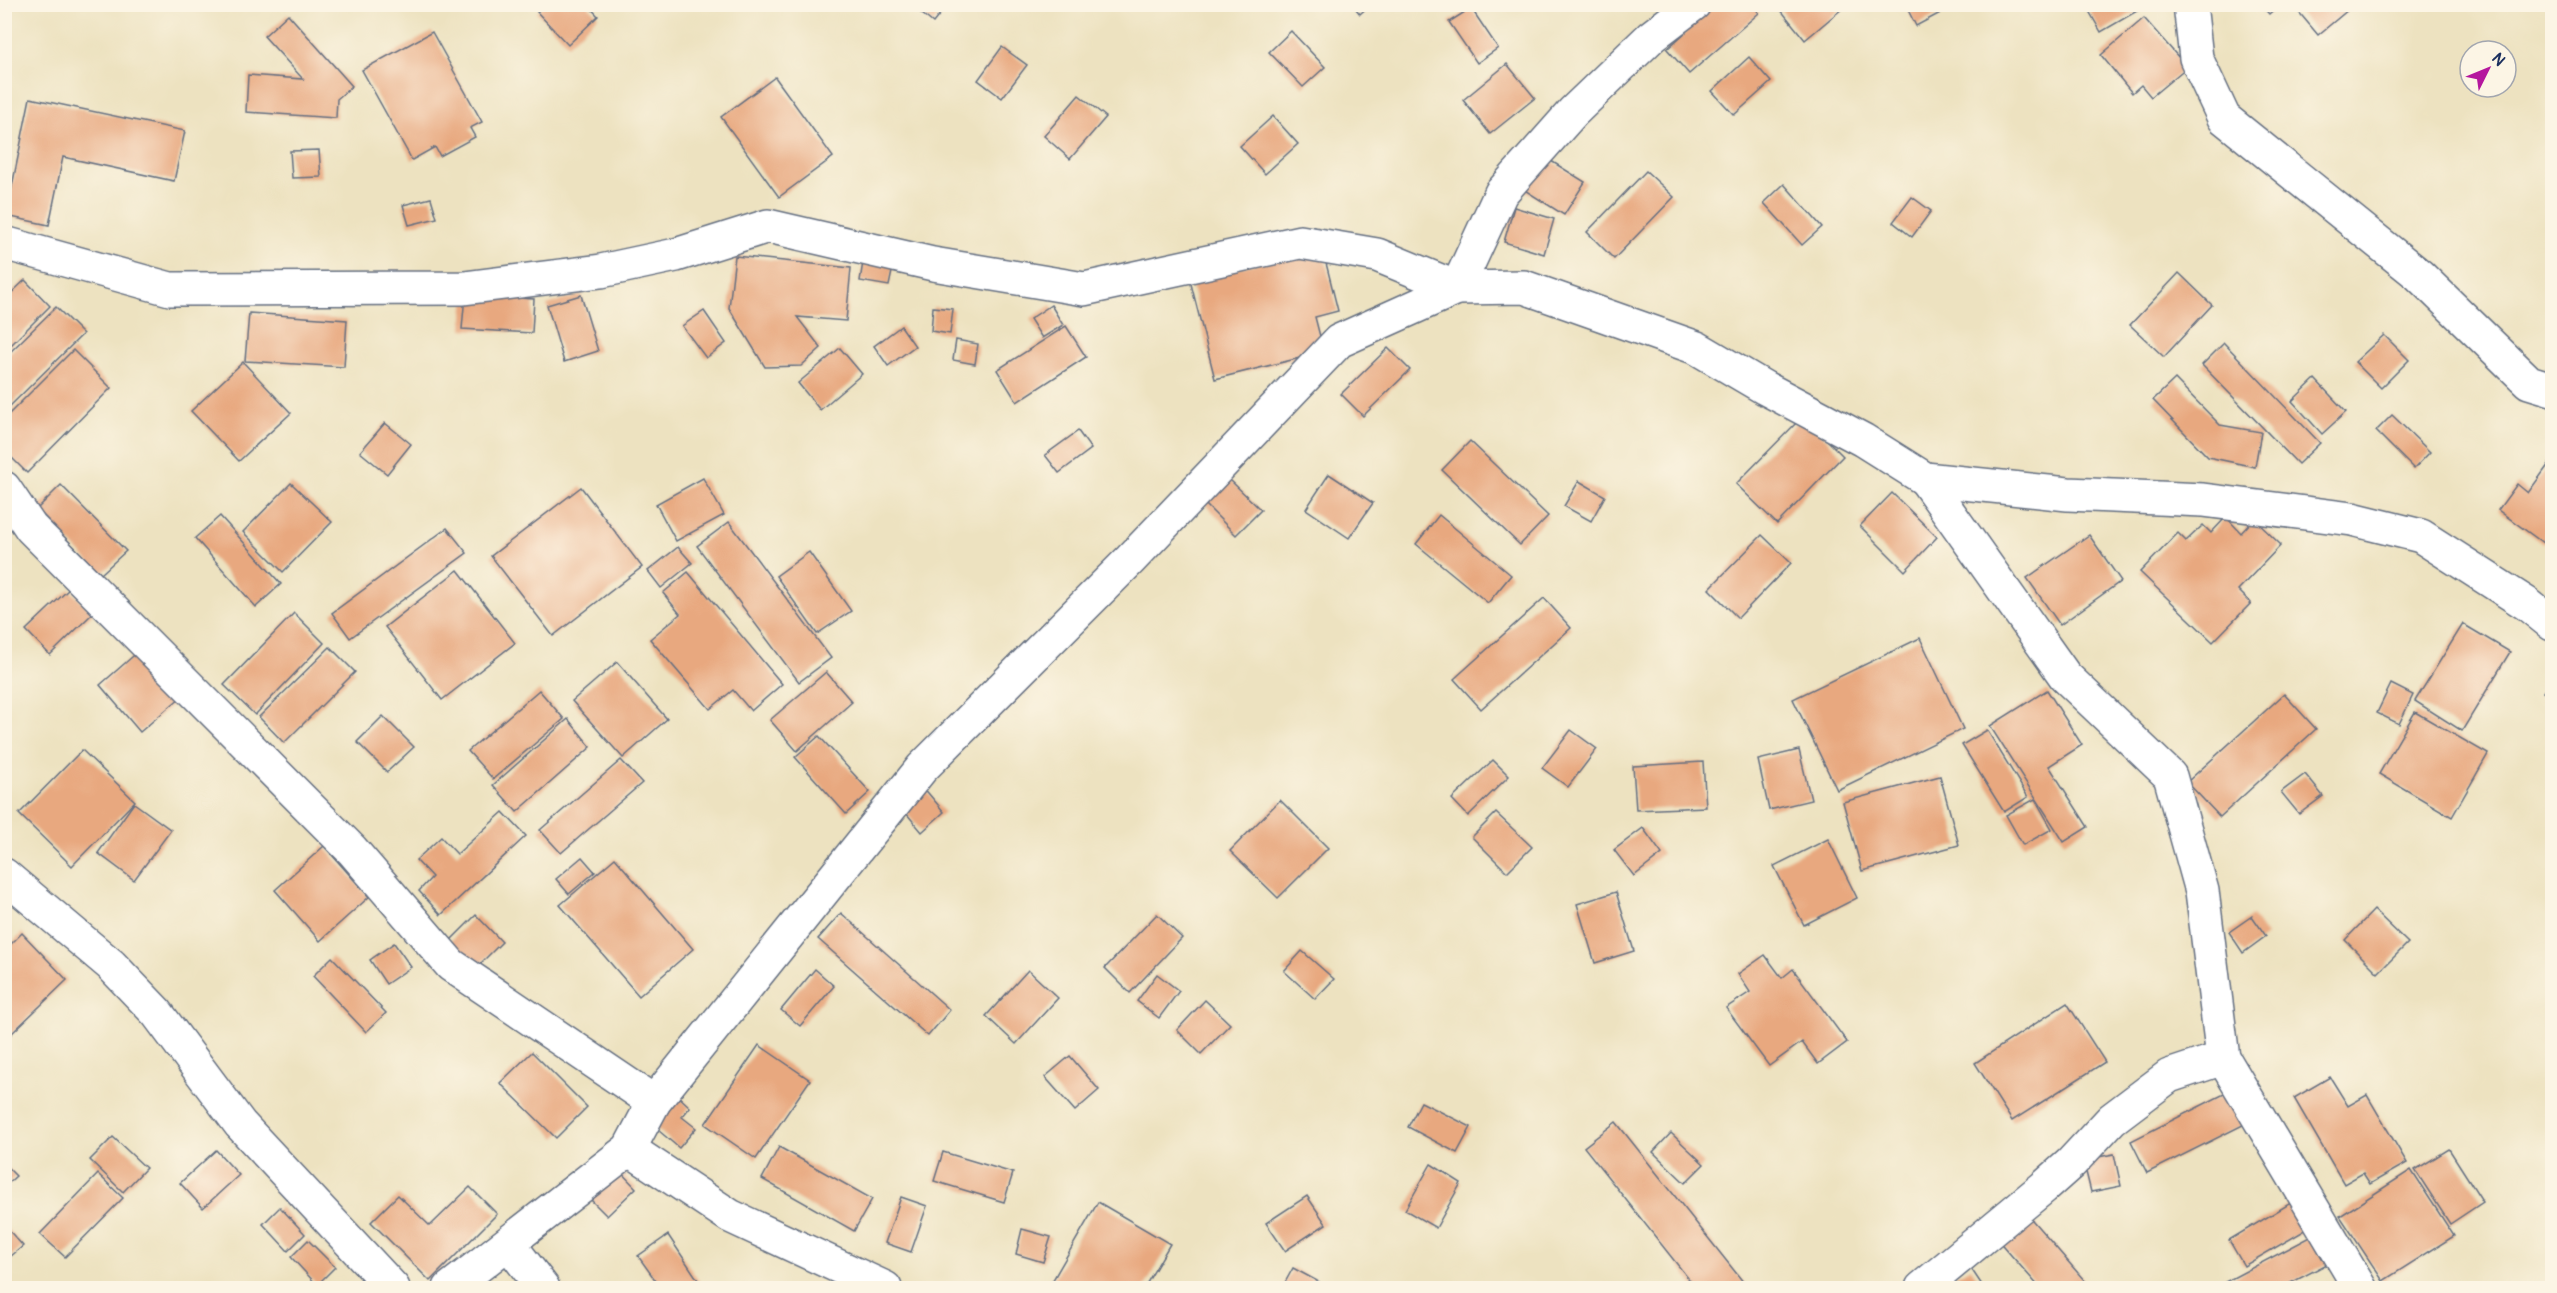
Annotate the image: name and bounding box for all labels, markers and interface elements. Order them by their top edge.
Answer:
north arrow [2458,39,2518,99]
text: N [2487,49,2509,70]

